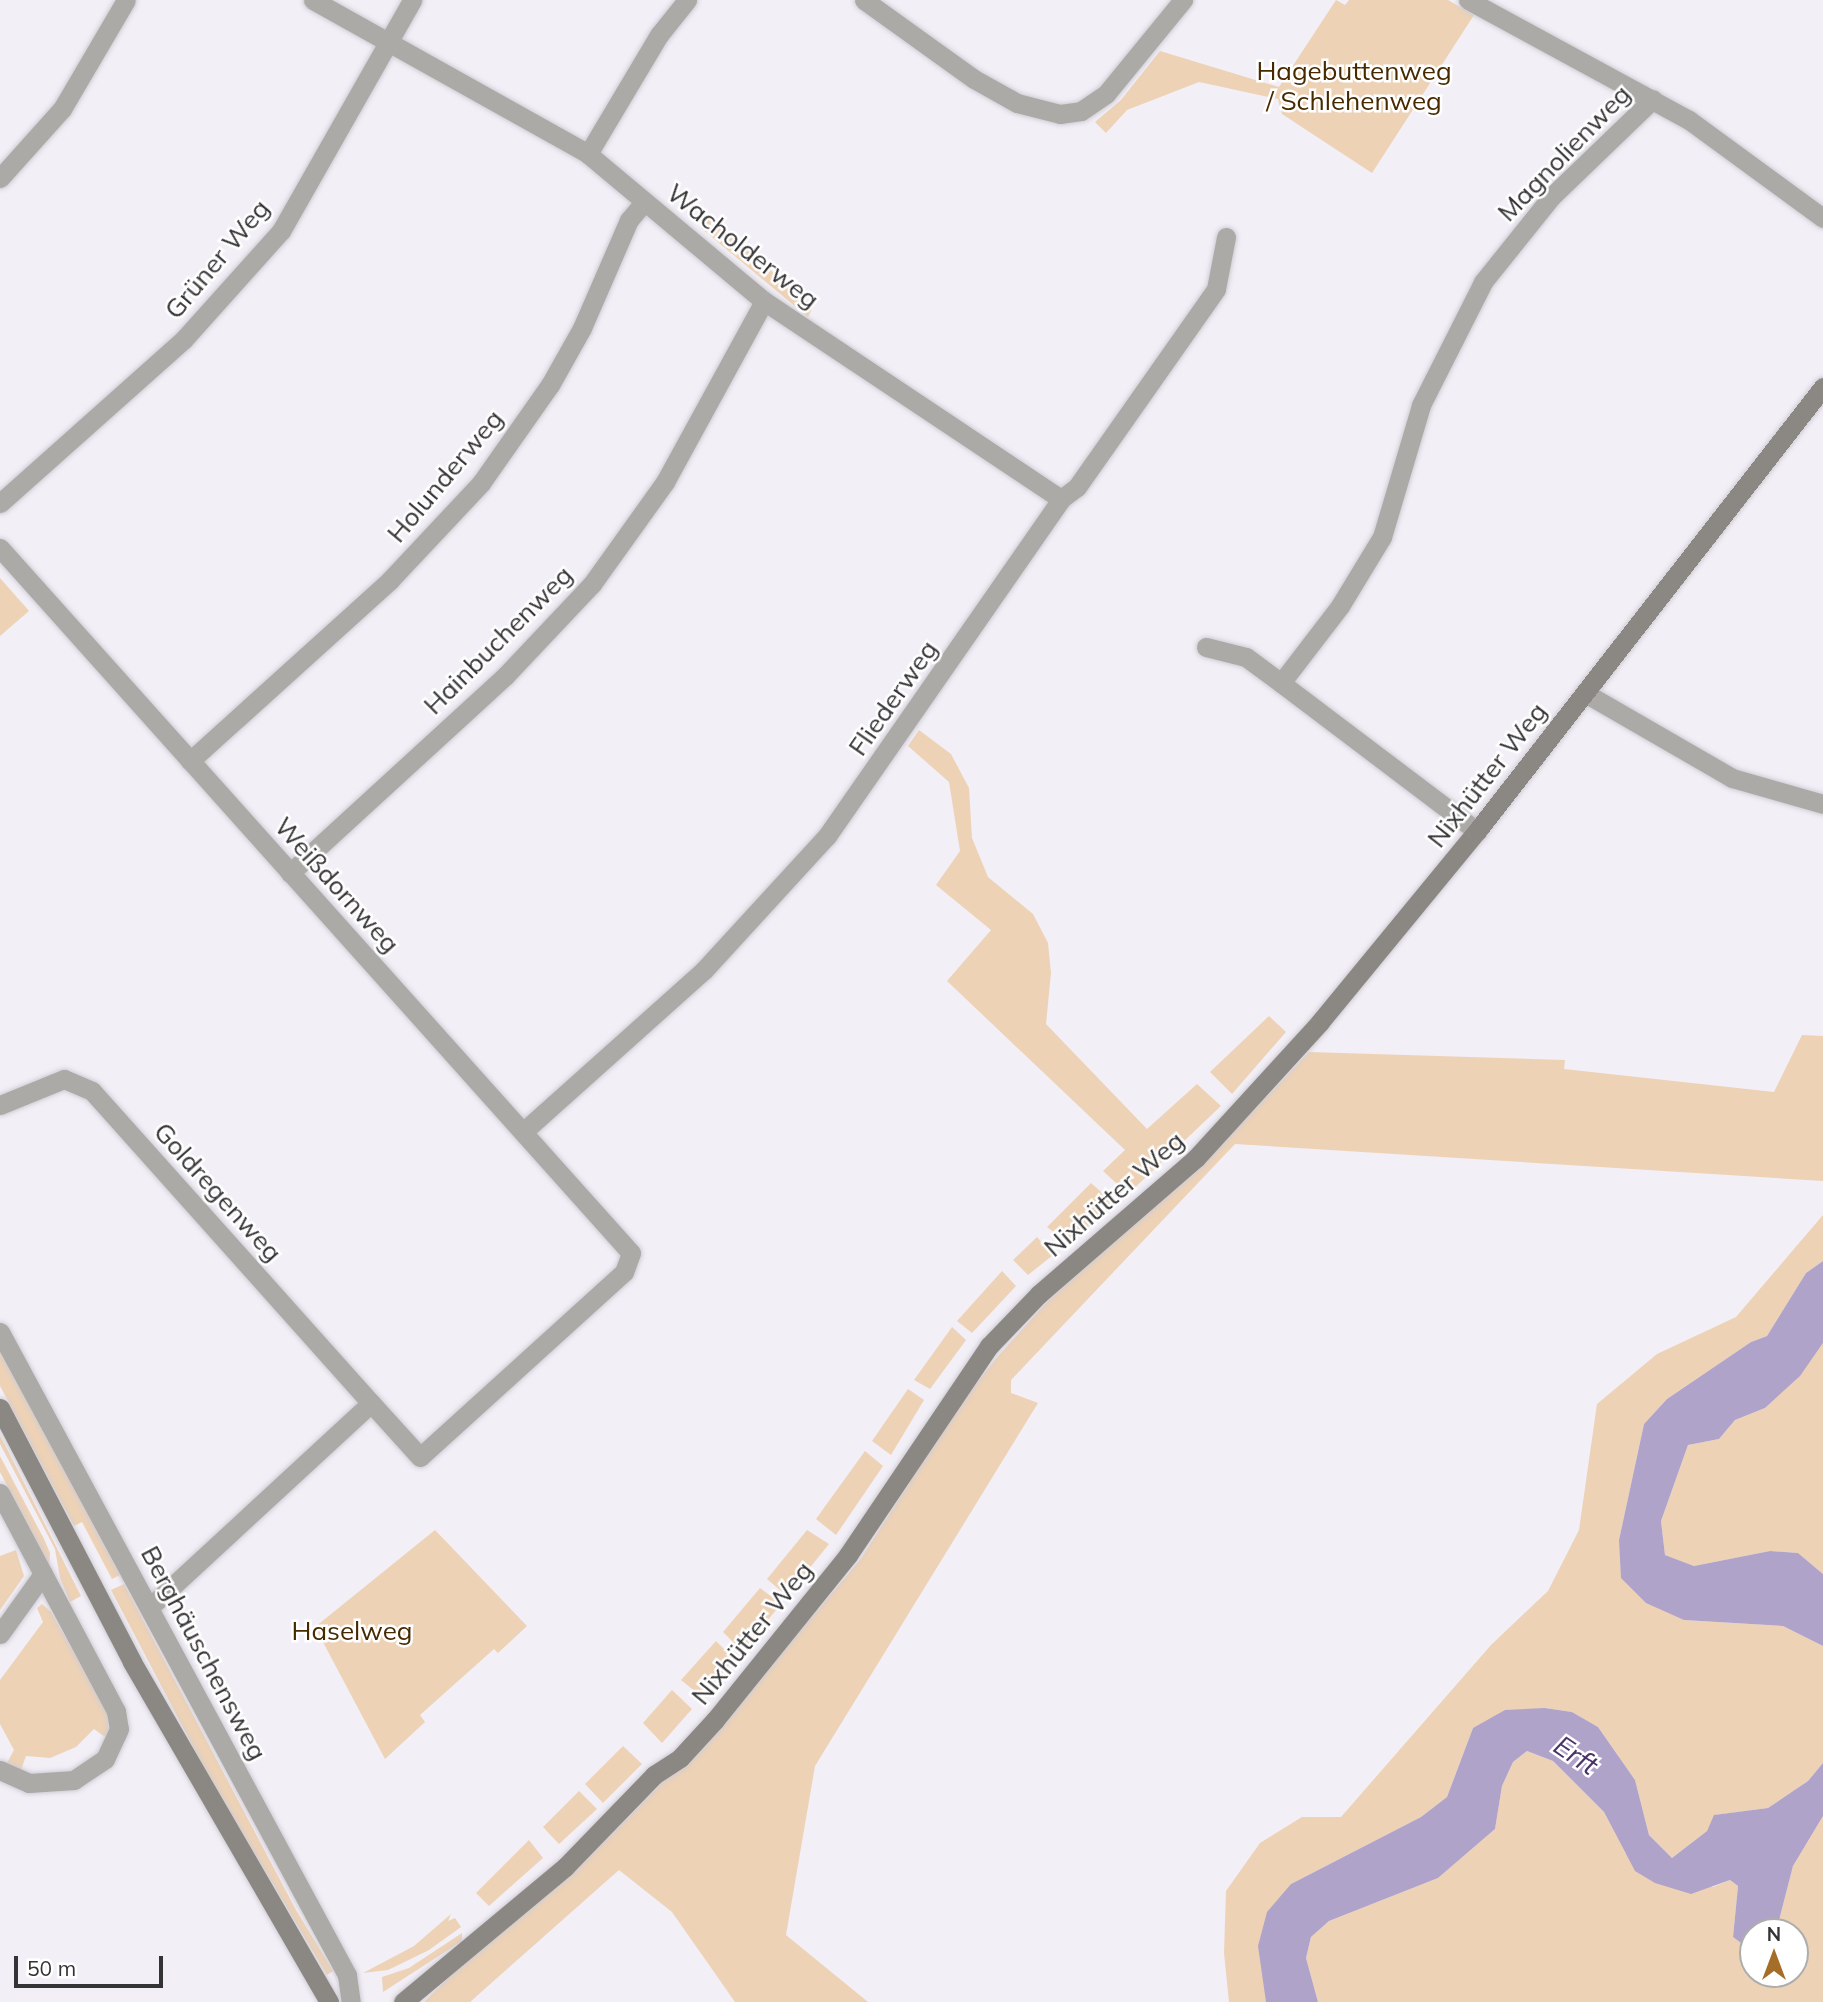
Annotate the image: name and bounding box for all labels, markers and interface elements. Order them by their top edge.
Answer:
park label: Hagebuttenweg / Schlehenweg [1256,55,1452,116]
street label: Magnolienweg [1491,78,1637,228]
street label: Wacholderweg [661,177,825,315]
street label: Grüner Weg [158,193,276,325]
street label: Holunderweg [381,403,509,549]
street label: Hainbuchenweg [417,559,579,721]
street label: Fliederweg [842,634,944,762]
street label: Nixhütter Weg [1421,696,1553,854]
street label: Weißdornweg [268,811,406,959]
street label: Goldregenweg [147,1116,289,1268]
street label: Nixhütter Weg [1038,1125,1190,1263]
street label: Berghäuschensweg [134,1541,274,1765]
street label: Nixhütter Weg [685,1555,819,1711]
park label: Haselweg [292,1615,412,1647]
water label: Erft [1548,1728,1604,1782]
north arrow [1739,1918,1809,1988]
text: N [1767,1922,1781,1946]
scale bar [18,1942,166,1986]
text: 50 m [27,1955,76,1981]

